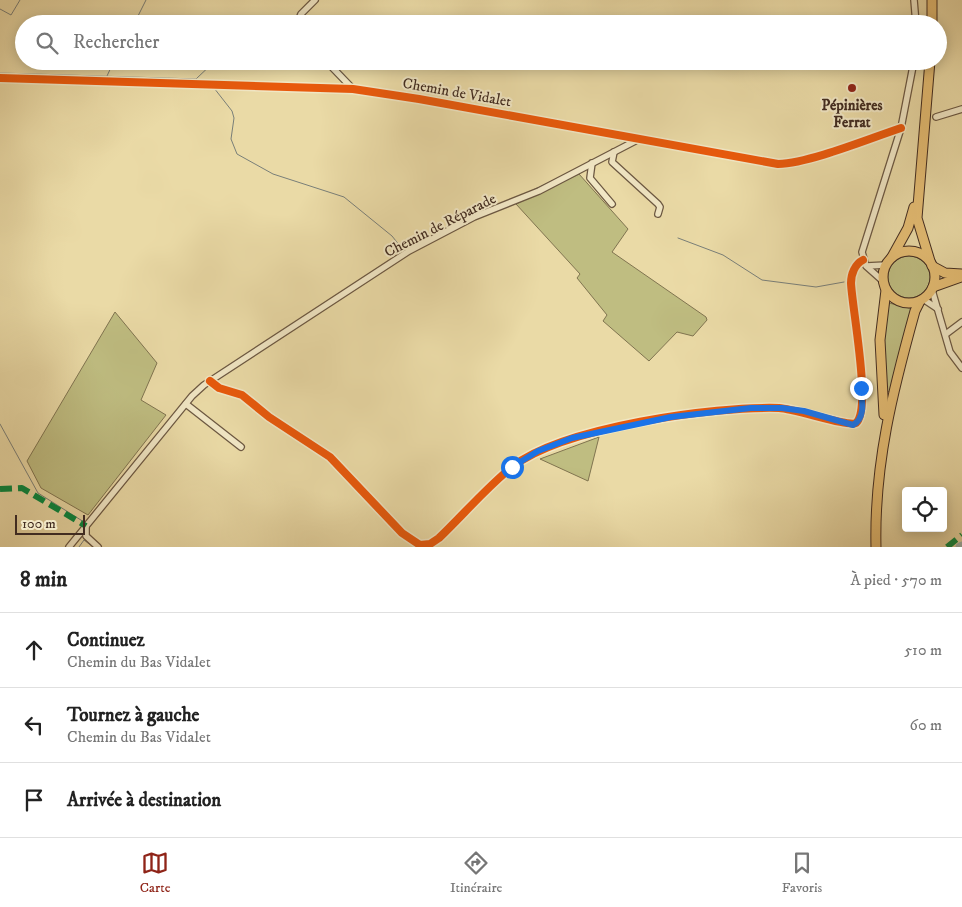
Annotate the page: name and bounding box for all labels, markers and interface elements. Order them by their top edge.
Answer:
search box [15,15,947,70]
icon: search [33,29,61,57]
text: Rechercher [73,31,159,54]
street label: Chemin de Vidalet [401,74,513,111]
marker: Pépinières Ferrat [846,82,858,94]
place label: Pépinières Ferrat [822,96,882,132]
street label: Chemin de Réparade [381,189,499,262]
route end [850,377,873,400]
route start [501,456,524,479]
map controls [902,487,947,532]
button: locate [902,487,947,532]
scale bar [15,512,85,535]
text: 100 m [22,515,56,533]
text: 8 min [20,567,67,593]
text: À pied · 570 m [850,570,942,590]
text: Continuez [67,629,145,652]
icon: ahead [20,636,48,664]
text: 510 m [904,640,942,660]
text: Chemin du Bas Vidalet [67,652,211,672]
text: Tournez à gauche [67,704,199,727]
icon: left [20,711,48,739]
text: 60 m [910,715,942,735]
text: Chemin du Bas Vidalet [67,727,211,747]
icon: arrive [20,786,48,814]
text: Arrivée à destination [67,789,221,812]
tab: Carte [140,849,170,897]
tab: Itinéraire [450,849,502,897]
tab: Favoris [782,849,822,897]

